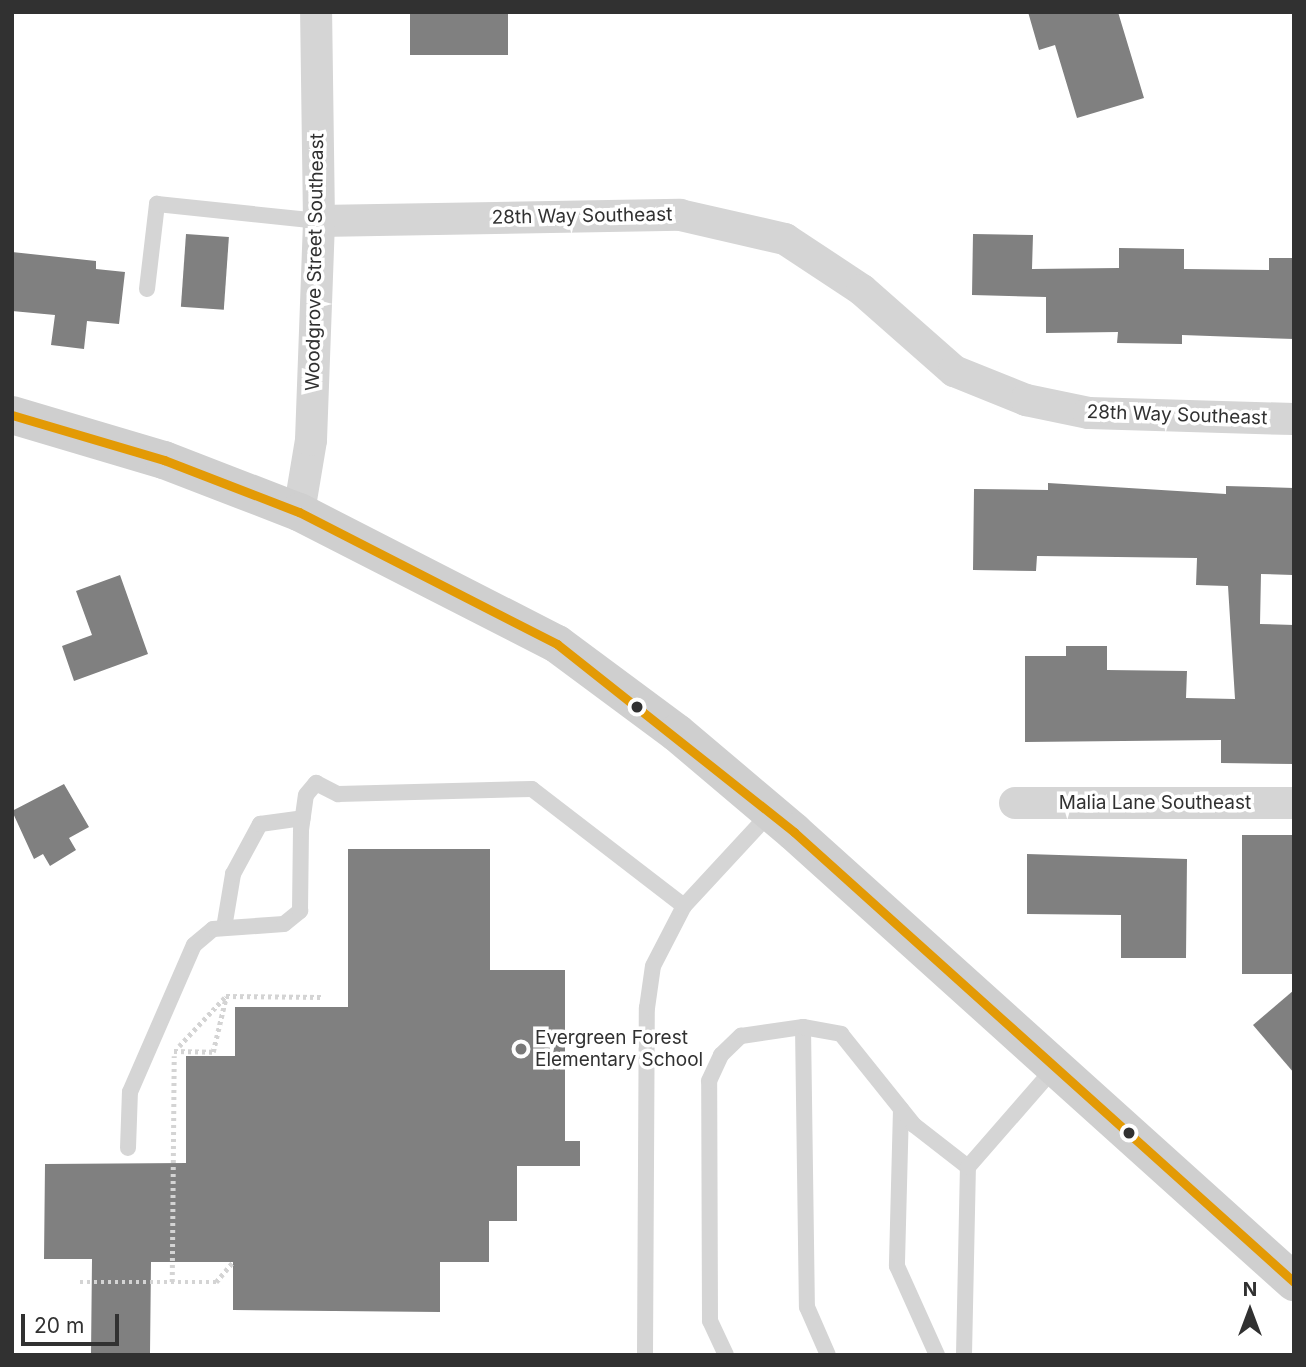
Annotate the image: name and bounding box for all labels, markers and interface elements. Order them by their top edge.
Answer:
street label: Woodgrove Street Southeast [301,133,329,391]
street label: 28th Way Southeast [491,203,673,229]
street label: 28th Way Southeast [1086,400,1268,430]
unlabelled marker [630,700,644,714]
street label: Malia Lane Southeast [1059,792,1251,814]
place label: Evergreen Forest Elementary School [535,1027,703,1071]
marker: Evergreen Forest Elementary School [513,1041,529,1057]
unlabelled marker [1122,1126,1136,1140]
north arrow [1215,1276,1285,1346]
text: N [1243,1278,1257,1301]
scale bar [24,1300,122,1344]
text: 20 m [34,1313,84,1338]

